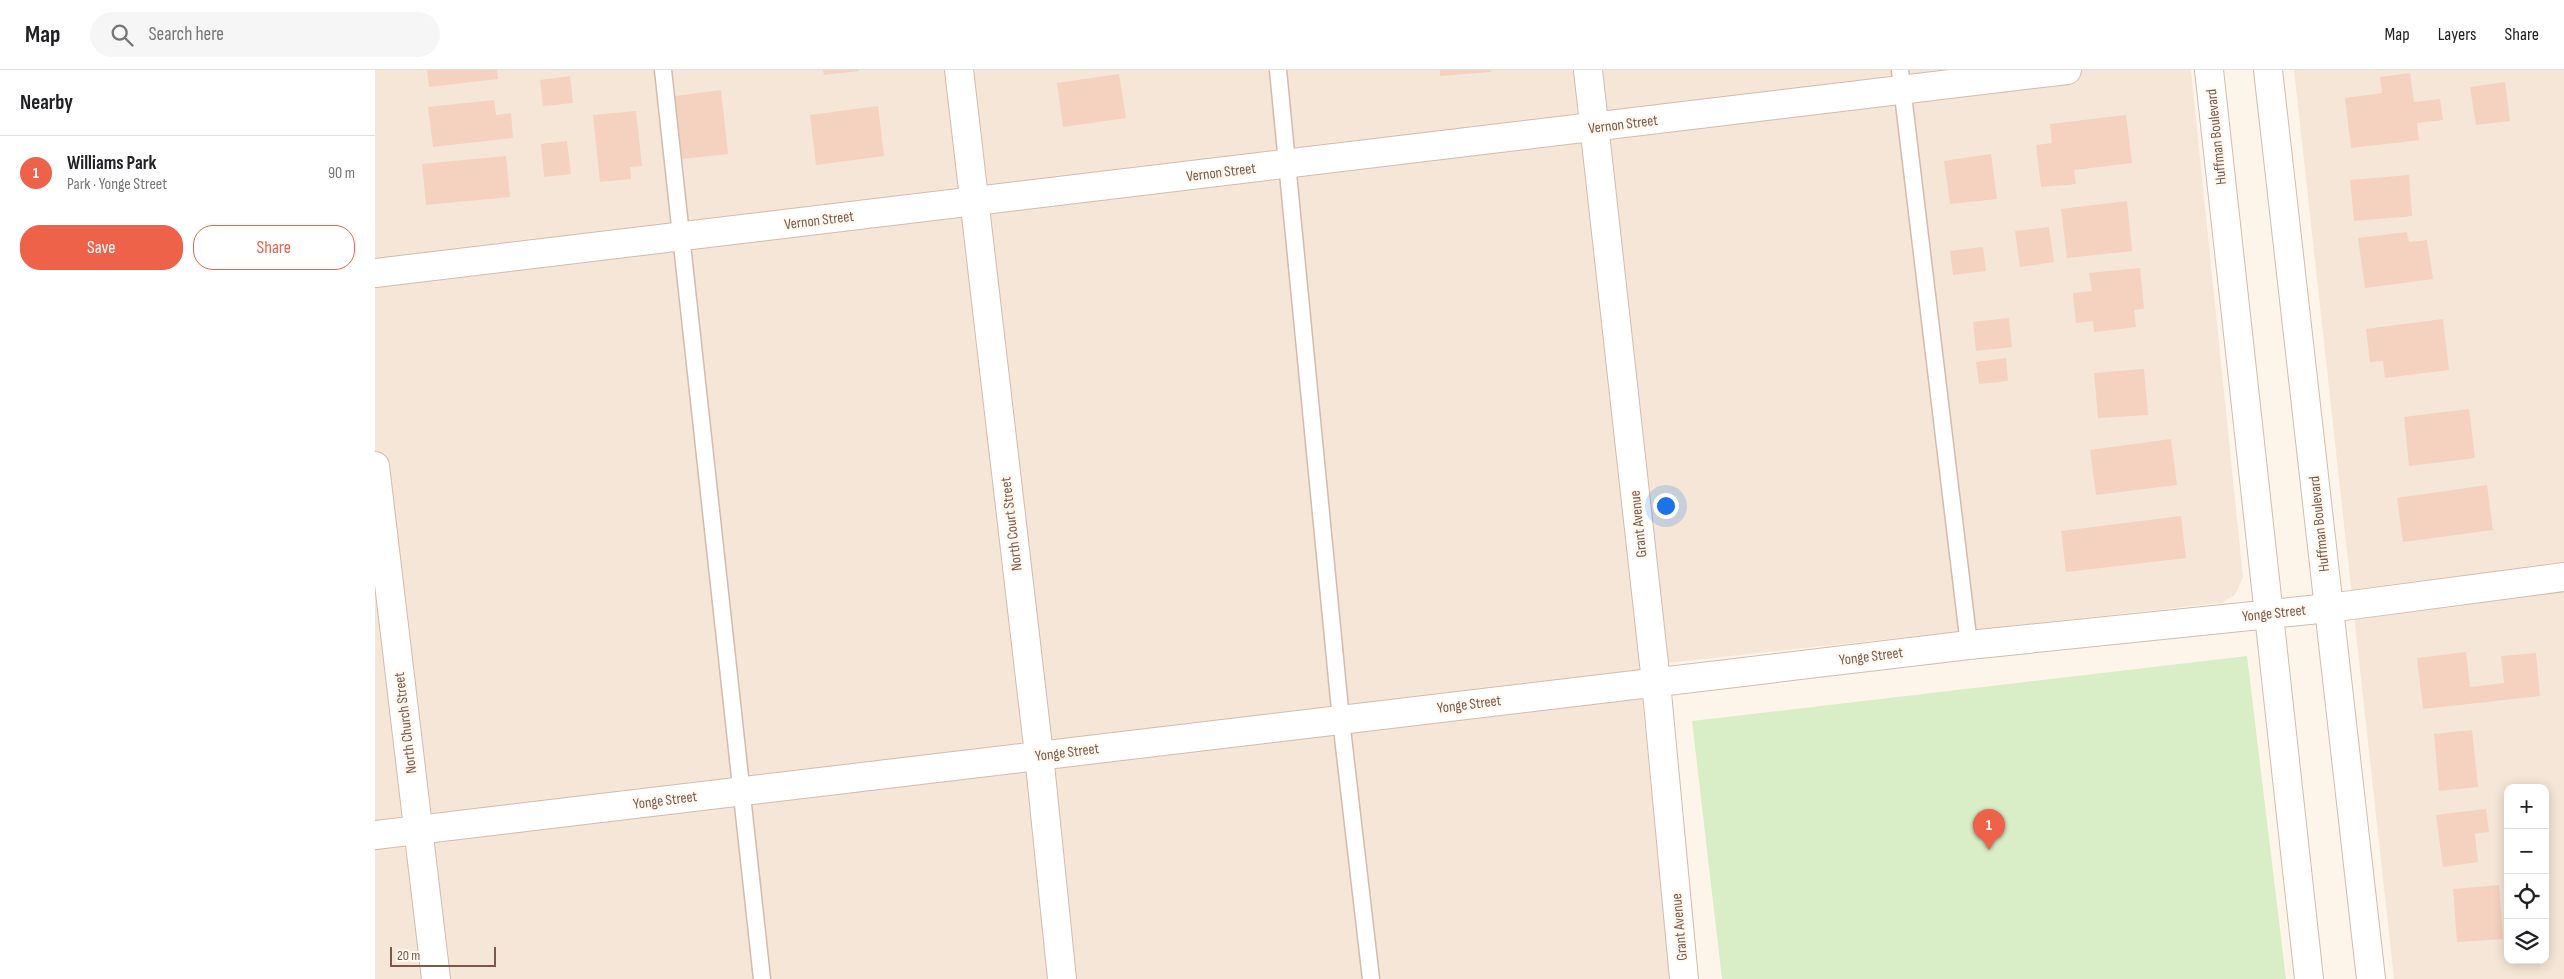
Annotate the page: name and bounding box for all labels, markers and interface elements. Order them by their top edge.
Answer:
search box [90,12,440,57]
text: Map [25,20,60,49]
icon: search [108,21,136,49]
text: Search here [148,23,224,46]
text: Map [2385,24,2410,45]
text: Layers [2438,24,2477,45]
text: Share [2505,24,2539,45]
street label: Huffman Boulevard [2202,88,2231,186]
text: Nearby [20,90,73,115]
street label: Vernon Street [1587,111,1659,138]
text: Williams Park [67,152,157,175]
street label: Vernon Street [1185,159,1257,186]
text: 1 [33,164,39,183]
text: 90 m [328,164,355,183]
text: Park · Yonge Street [67,175,167,194]
street label: Vernon Street [783,207,855,234]
button: Save [20,225,183,270]
button: Share [193,225,355,270]
street label: North Court Street [996,475,1027,572]
street label: Huffman Boulevard [2305,475,2334,573]
street label: Grant Avenue [1626,489,1651,559]
your location [1653,493,1679,519]
street label: Yonge Street [2241,601,2307,626]
street label: Yonge Street [1838,643,1904,670]
street label: North Church Street [390,671,421,775]
street label: Yonge Street [1436,691,1502,718]
street label: Yonge Street [1034,739,1100,766]
map controls [2504,784,2549,964]
button: + [2504,784,2549,829]
street label: Yonge Street [632,787,698,814]
pin: 1 [1973,809,2005,850]
button: − [2504,829,2549,874]
button: locate [2504,874,2549,919]
street label: Grant Avenue [1667,892,1692,961]
button: layers [2504,919,2549,964]
scale bar [390,944,496,967]
text: 20 m [397,947,420,964]

